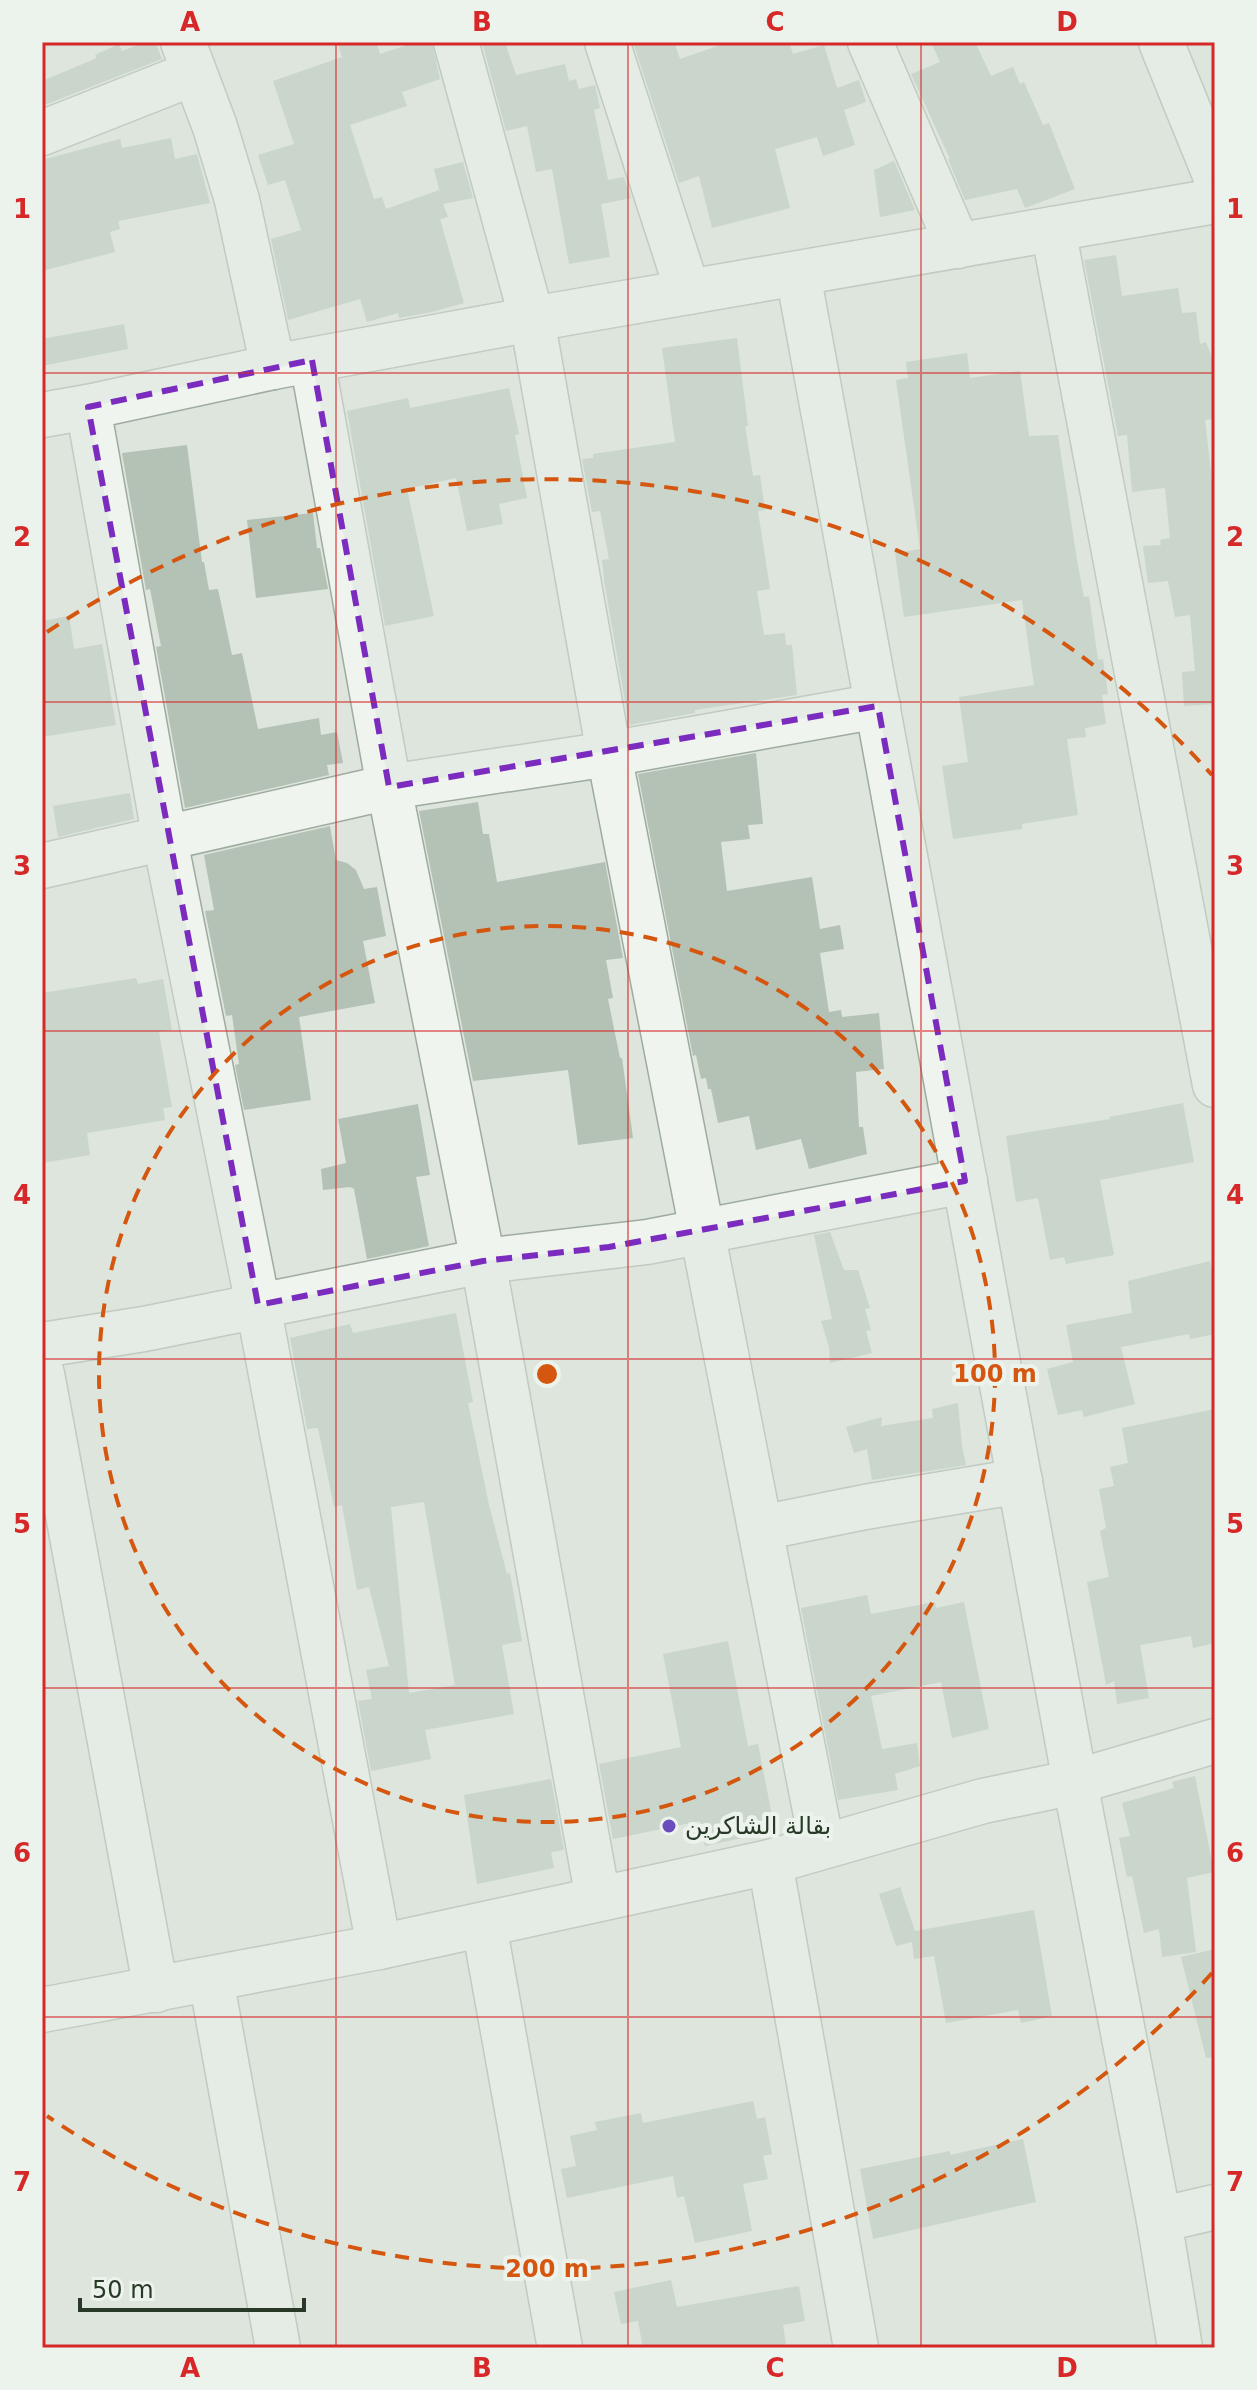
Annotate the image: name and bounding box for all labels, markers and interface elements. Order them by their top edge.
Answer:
text: A [180,7,200,37]
text: B [472,7,492,37]
text: C [765,7,785,37]
text: D [1056,7,1078,37]
text: 1 [13,194,31,224]
text: 1 [1226,194,1244,224]
text: 2 [13,522,31,552]
text: 2 [1226,522,1244,552]
text: 3 [13,851,31,881]
text: 3 [1226,851,1244,881]
text: 4 [13,1180,31,1210]
text: 4 [1226,1180,1244,1210]
centre of rings [533,1360,561,1388]
text: 100 m [953,1360,1037,1388]
text: 5 [13,1509,31,1539]
text: 5 [1226,1509,1244,1539]
place label: بقالة الشاكرين [685,1812,831,1840]
marker: بقالة الشاكرين [660,1817,678,1835]
text: 6 [13,1838,31,1868]
text: 6 [1226,1838,1244,1868]
text: 7 [13,2167,31,2197]
text: 7 [1226,2167,1244,2197]
text: 200 m [505,2255,589,2283]
scale bar [80,2262,304,2312]
text: 50 m [92,2276,154,2304]
text: A [180,2353,200,2383]
text: B [472,2353,492,2383]
text: C [765,2353,785,2383]
text: D [1056,2353,1078,2383]

